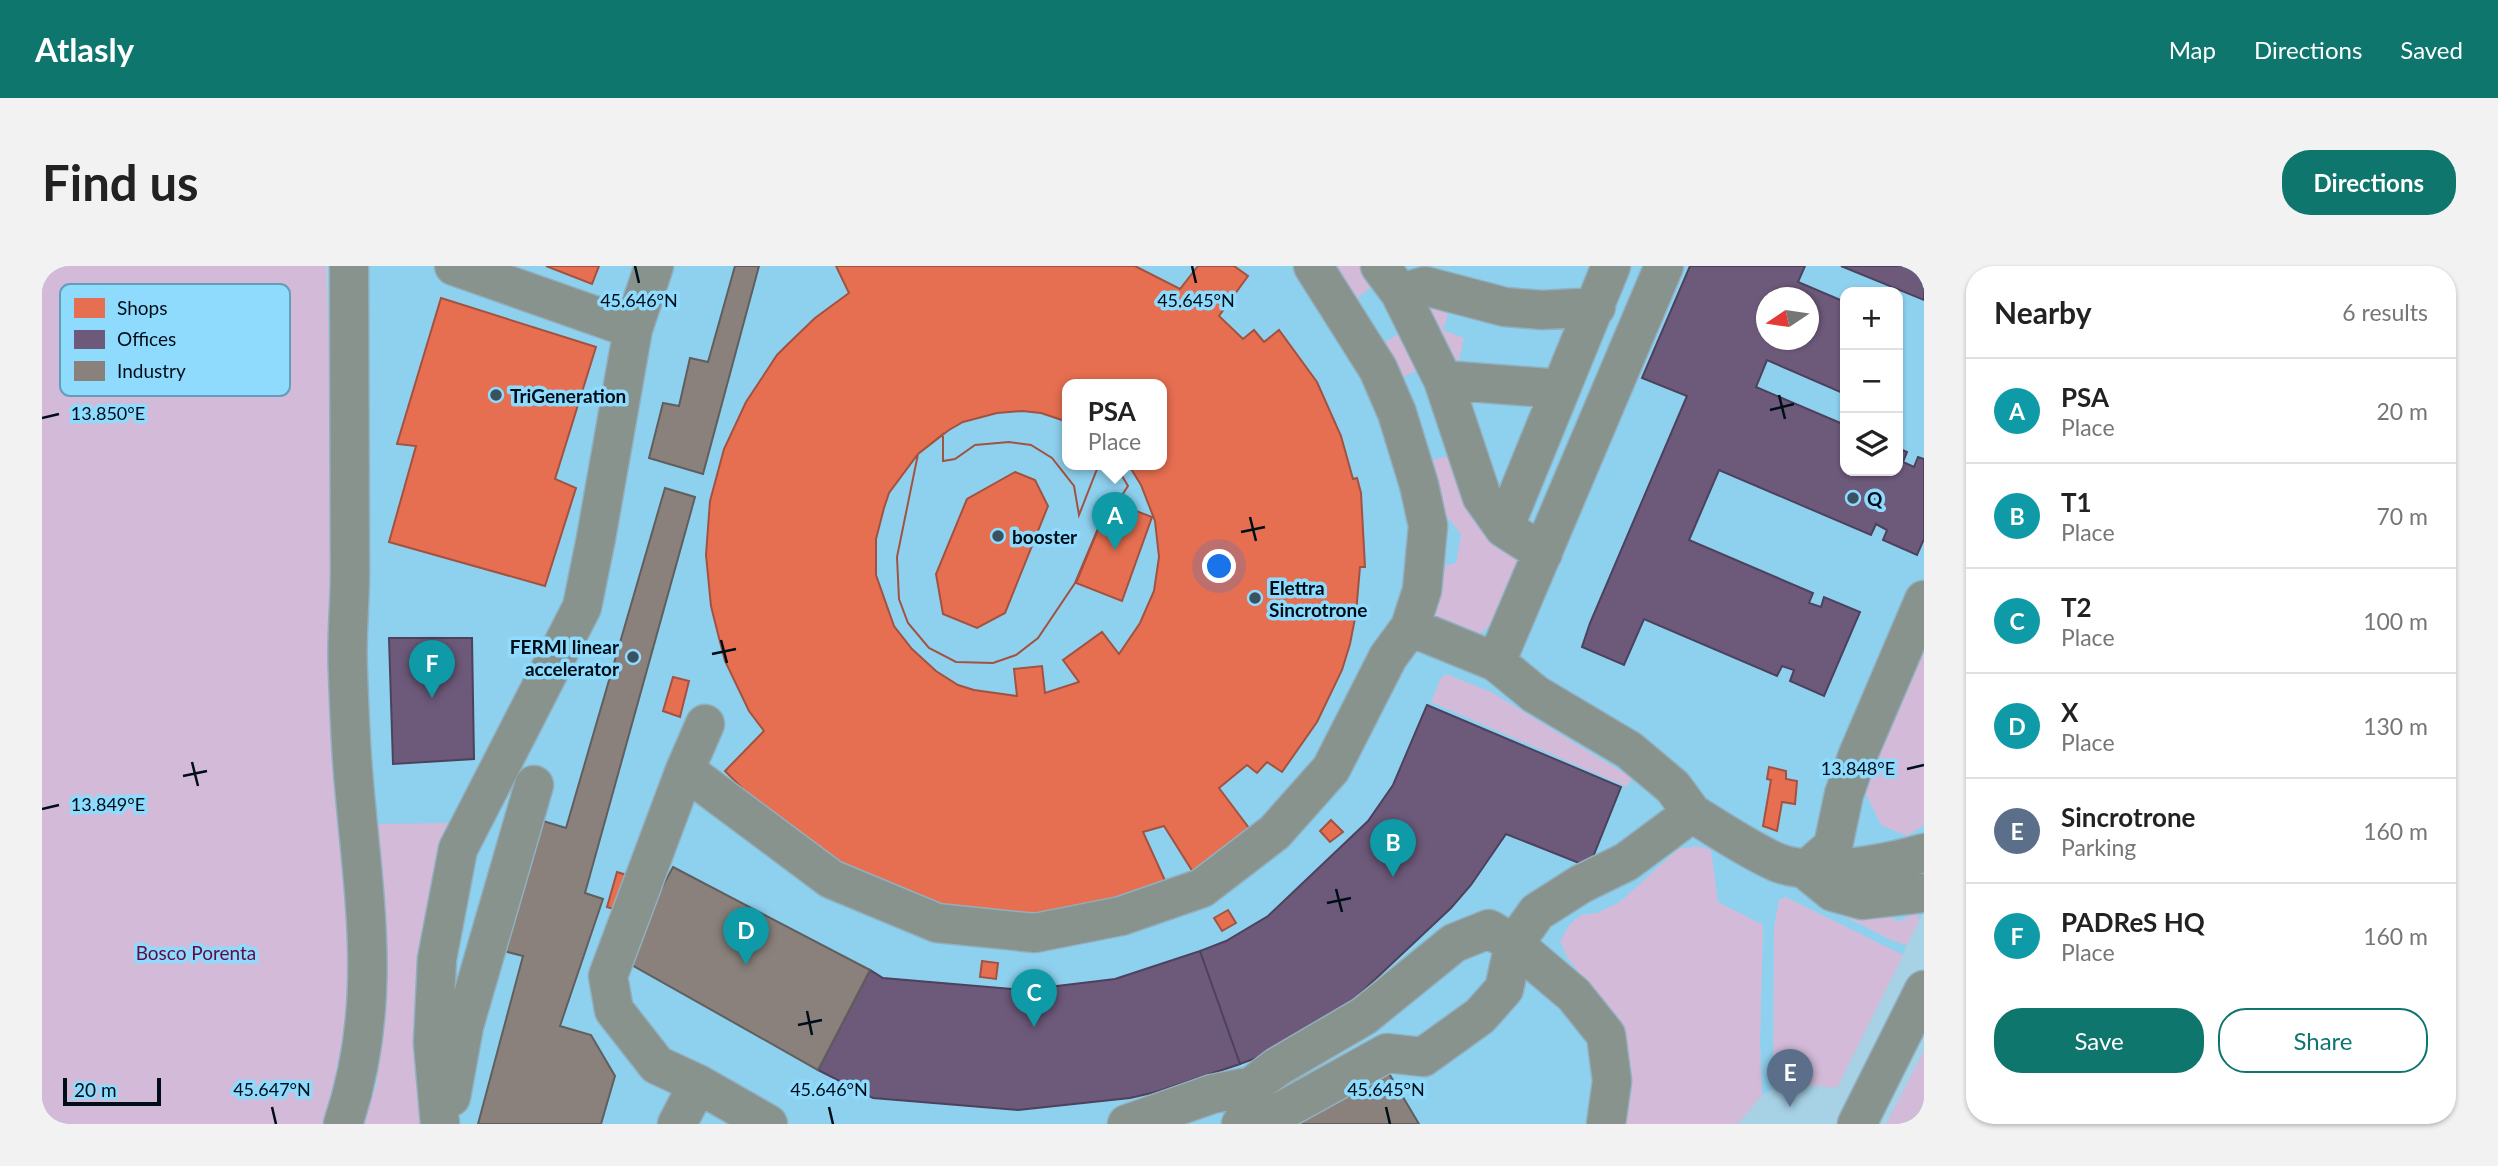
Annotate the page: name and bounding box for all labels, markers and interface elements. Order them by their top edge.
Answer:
text: Atlasly [35,29,134,69]
text: Map [2169,35,2216,64]
text: Directions [2254,35,2362,64]
text: Saved [2400,35,2463,64]
button: Directions [2282,150,2456,215]
text: Find us [42,153,199,211]
legend [60,284,290,396]
north arrow [1756,287,1819,350]
map controls [1840,287,1903,476]
button: + [1840,287,1903,350]
text: 45.646°N [600,289,678,311]
text: 45.645°N [1157,289,1235,311]
text: Nearby [1994,294,2092,330]
text: Shops [117,296,167,319]
text: 6 results [2342,298,2428,326]
text: Offices [117,327,176,350]
button: − [1840,350,1903,413]
text: Industry [117,359,186,382]
popup [1062,379,1167,470]
text: PSA [2061,381,2109,413]
place label: TriGeneration [510,384,626,407]
marker: TriGeneration [488,387,504,403]
text: PSA [1088,395,1136,427]
text: A [2009,397,2025,425]
text: 20 m [2377,397,2428,425]
text: 13.850°E [71,402,145,424]
button: layers [1840,413,1903,476]
text: Place [2061,413,2115,441]
text: Place [1088,427,1141,455]
text: T1 [2061,486,2092,518]
place label: Q [1867,487,1883,510]
marker: Q [1845,490,1861,506]
pin: A [1092,492,1138,550]
text: B [2009,502,2025,530]
text: 70 m [2377,502,2428,530]
text: Place [2061,518,2115,546]
place label: booster [1012,525,1078,548]
marker: booster [990,528,1006,544]
your location [1202,549,1236,583]
place label: Elettra Sincrotrone [1269,576,1367,621]
marker: Elettra Sincrotrone [1247,590,1263,606]
text: T2 [2061,591,2092,623]
text: C [2009,607,2025,635]
text: 100 m [2363,607,2428,635]
text: Place [2061,623,2115,651]
place label: FERMI linear accelerator [510,635,620,680]
pin: F [409,640,455,698]
marker: FERMI linear accelerator [625,649,641,665]
text: X [2061,696,2078,728]
text: D [2008,712,2026,740]
text: 130 m [2363,712,2428,740]
text: Place [2061,728,2115,756]
text: 13.848°E [1821,757,1895,779]
text: 13.849°E [71,793,145,815]
text: Sincrotrone [2061,801,2196,833]
text: E [2010,817,2024,845]
text: 160 m [2363,817,2428,845]
pin: B [1370,819,1416,877]
text: Parking [2061,833,2136,861]
text: PADReS HQ [2061,906,2205,938]
pin: D [723,907,769,965]
text: F [2010,922,2024,950]
text: 160 m [2363,922,2428,950]
text: Place [2061,938,2115,966]
park label: Bosco Porenta [136,941,256,964]
pin: C [1011,969,1057,1027]
button: Save [1994,1008,2204,1073]
button: Share [2218,1008,2428,1073]
pin: E [1767,1049,1813,1107]
scale bar [63,1075,161,1107]
text: 20 m [74,1078,117,1101]
text: 45.647°N [233,1078,311,1100]
text: 45.646°N [790,1078,868,1100]
text: 45.645°N [1347,1078,1425,1100]

